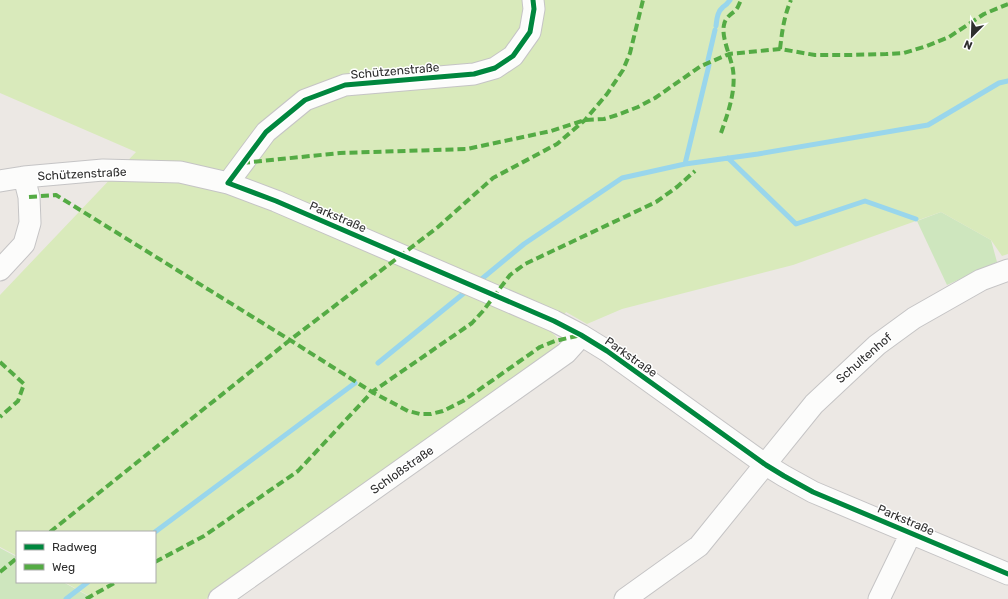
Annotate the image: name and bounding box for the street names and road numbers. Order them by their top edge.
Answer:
street label: Schützenstraße [350,60,440,82]
street label: Schützenstraße [37,165,127,183]
street label: Parkstraße [307,199,369,235]
street label: Schultenhof [833,330,895,386]
street label: Parkstraße [602,334,660,380]
street label: Schloßstraße [368,443,437,497]
street label: Parkstraße [875,502,937,538]

